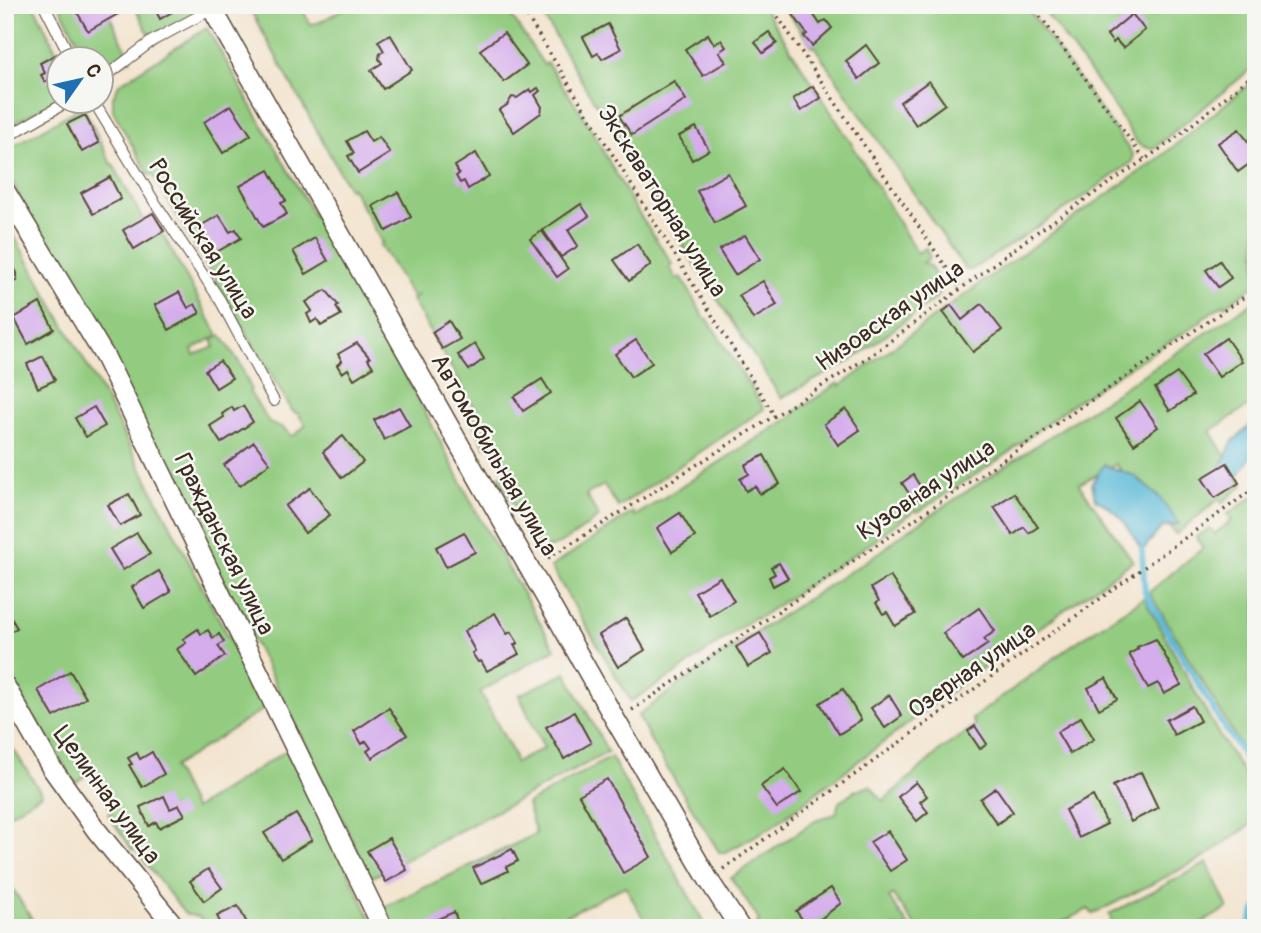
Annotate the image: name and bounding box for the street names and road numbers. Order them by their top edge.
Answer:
street label: Экскаваторная улица [591,100,733,302]
street label: Российская улица [142,154,264,324]
street label: Низовская улица [810,254,970,378]
street label: Автомобильная улица [424,349,564,561]
street label: Кузовная улица [852,433,1000,547]
street label: Гражданская улица [167,448,281,640]
street label: Озерная улица [903,615,1041,725]
street label: Целинная улица [47,720,167,870]

